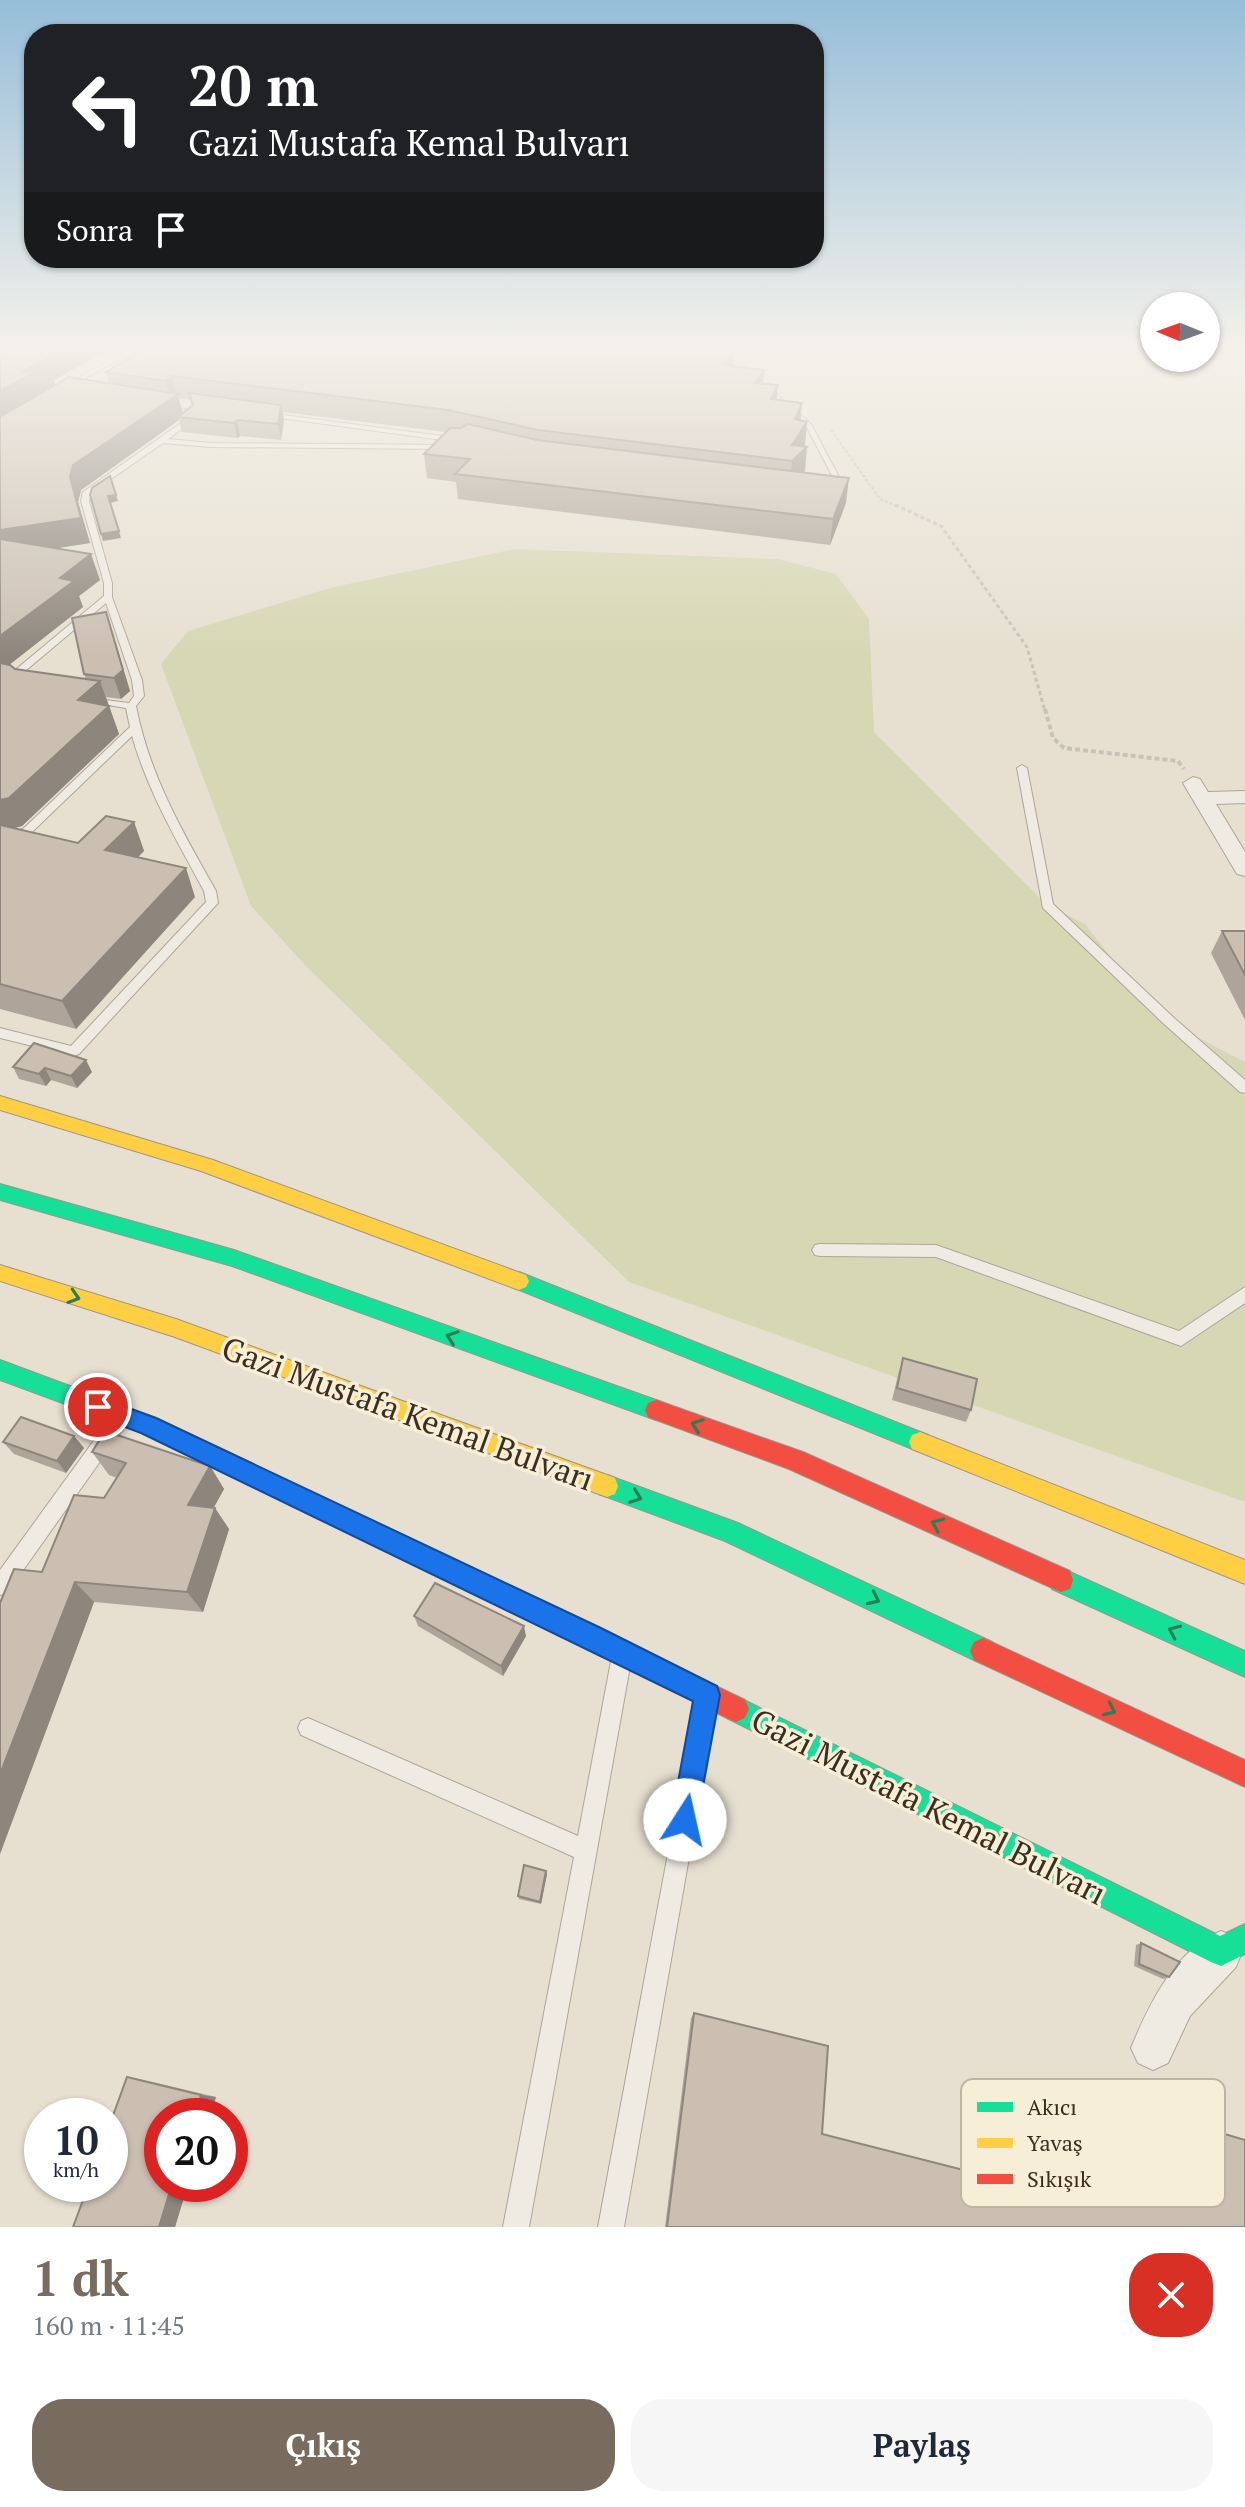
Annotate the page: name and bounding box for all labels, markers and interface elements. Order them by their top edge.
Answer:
text: 20 m [188,48,318,122]
icon: left [56,56,160,160]
text: Gazi Mustafa Kemal Bulvarı [188,119,630,166]
icon: arrive [149,208,193,252]
text: Sonra [56,210,133,250]
north arrow [1140,292,1220,372]
map controls [1140,292,1220,372]
one-way arrow [67,1287,81,1303]
street label: Gazi Mustafa Kemal Bulvarı [216,1326,600,1500]
one-way arrow [446,1330,460,1346]
pin [64,1373,132,1441]
icon: arrive [76,1385,120,1429]
one-way arrow [691,1418,705,1435]
one-way arrow [628,1487,642,1503]
one-way arrow [931,1518,945,1534]
one-way arrow [866,1589,881,1605]
one-way arrow [1168,1625,1182,1641]
street label: Gazi Mustafa Kemal Bulvarı [745,1698,1113,1914]
one-way arrow [1101,1700,1116,1716]
position arrow [643,1778,727,1862]
legend [961,2079,1225,2207]
text: Akıcı [1027,2092,1077,2121]
speed limit sign: 20 [144,2098,248,2202]
text: 10 [53,2113,99,2166]
text: Yavaş [1027,2128,1083,2157]
text: km/h [53,2156,99,2183]
text: Sıkışık [1027,2164,1092,2193]
text: 1 dk [32,2246,129,2310]
button: close [1129,2253,1213,2337]
text: 160 m · 11:45 [32,2308,185,2342]
button: Çıkış [32,2399,615,2491]
button: Paylaş [631,2399,1213,2491]

